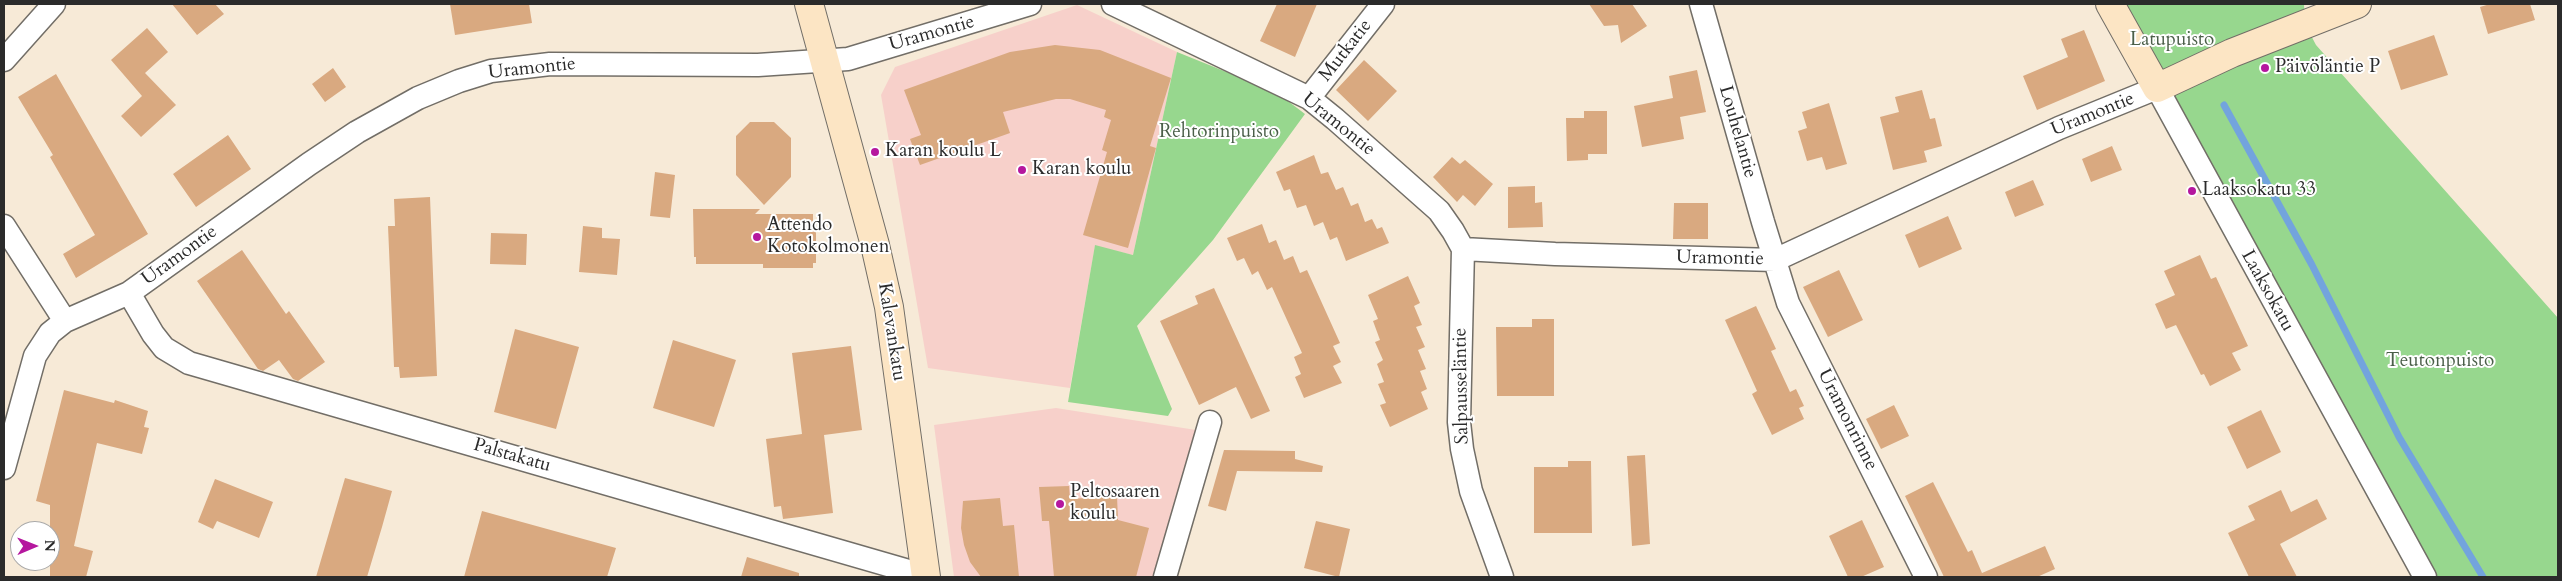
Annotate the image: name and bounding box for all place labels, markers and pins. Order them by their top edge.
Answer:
place label: Päivöläntie P [2275,57,2380,79]
marker: Päivöläntie P [2259,62,2271,74]
place label: Karan koulu L [885,141,1001,163]
marker: Karan koulu L [869,146,881,158]
place label: Karan koulu [1032,159,1132,181]
marker: Karan koulu [1016,164,1028,176]
place label: Laaksokatu 33 [2202,180,2316,202]
marker: Laaksokatu 33 [2186,185,2198,197]
place label: Attendo Kotokolmonen [767,215,890,259]
marker: Attendo Kotokolmonen [751,231,763,243]
place label: Peltosaaren koulu [1070,482,1160,526]
marker: Peltosaaren koulu [1054,498,1066,510]

